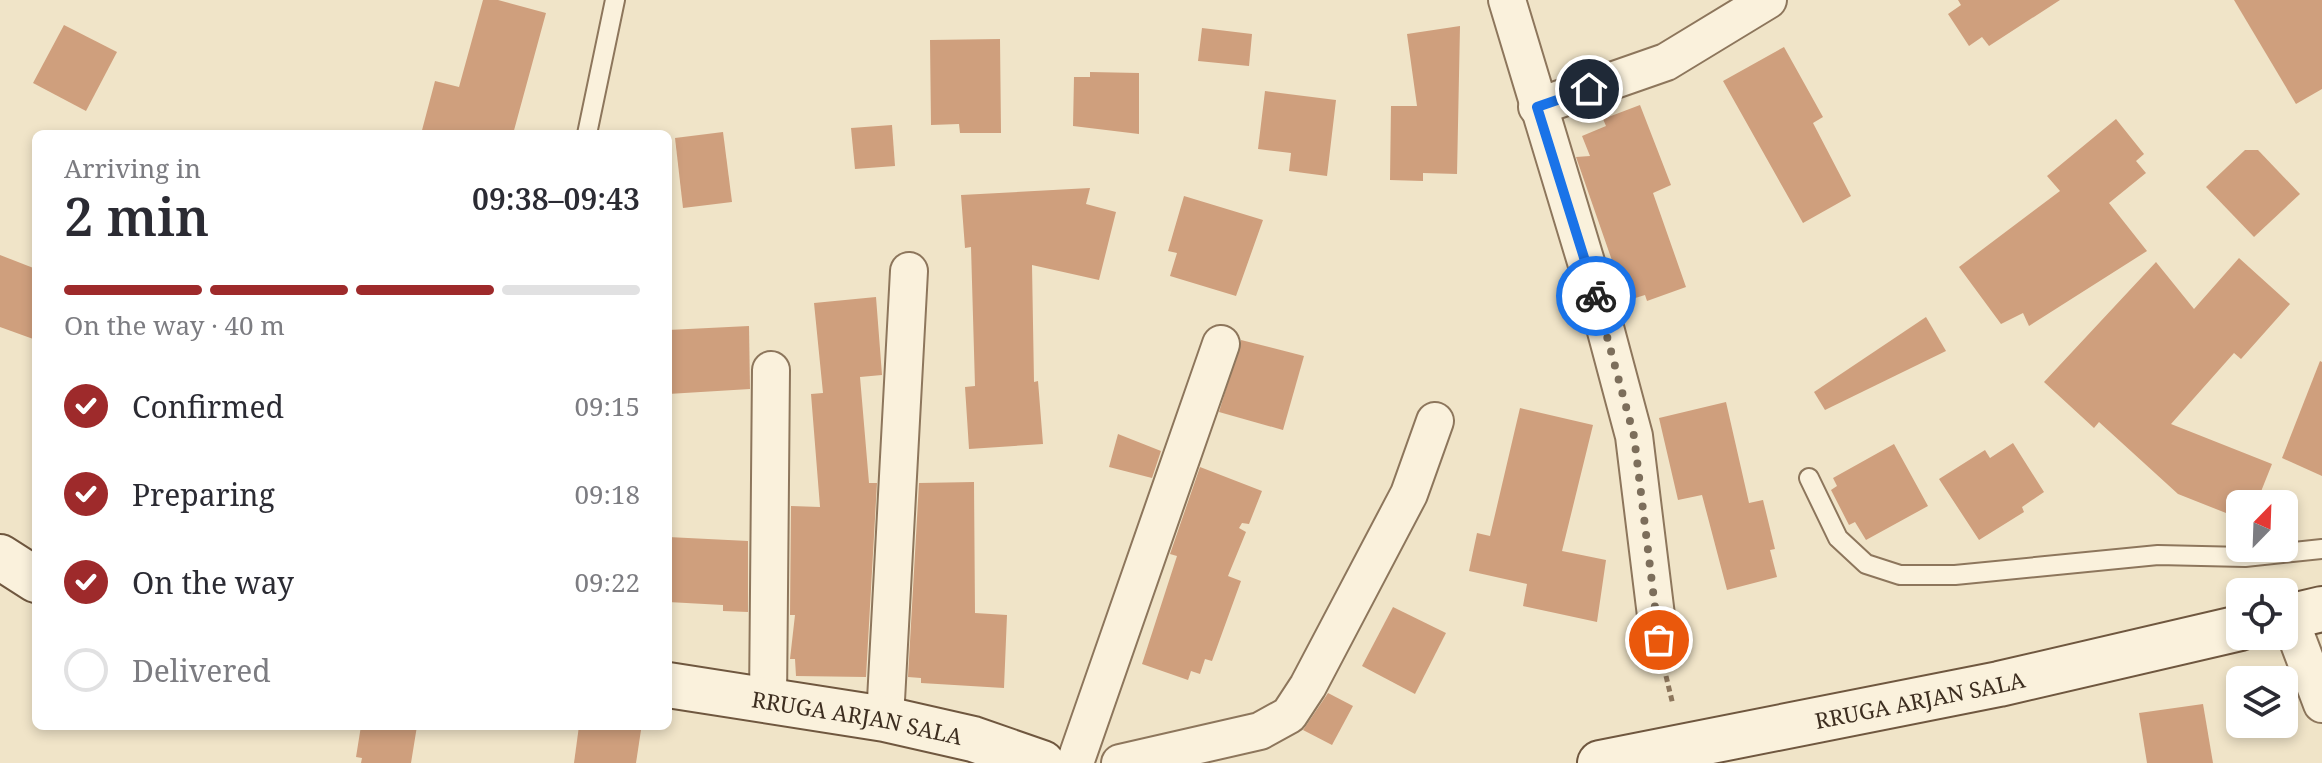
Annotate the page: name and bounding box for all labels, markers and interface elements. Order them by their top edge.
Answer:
pin [1555,55,1623,123]
icon: home [1567,67,1611,111]
text: Arriving in [64,150,201,186]
text: 09:38–09:43 [472,178,640,219]
text: 2 min [64,180,209,251]
courier [1556,256,1636,336]
icon: bike [1574,274,1618,318]
text: On the way · 40 m [64,307,285,343]
icon: check [64,384,108,428]
text: Confirmed [132,386,284,427]
text: 09:15 [574,388,640,424]
icon: check [64,472,108,516]
text: Preparing [132,474,275,515]
text: 09:18 [574,476,640,512]
north arrow [2226,490,2298,562]
map controls [2226,490,2298,738]
icon: check [64,560,108,604]
text: On the way [132,562,294,603]
text: 09:22 [574,564,640,600]
button: locate [2226,578,2298,650]
pin [1625,606,1693,674]
icon: bag [1637,618,1681,662]
text: Delivered [132,650,271,691]
street label: RRUGA ARJAN SALA [1812,663,2028,735]
button: layers [2226,666,2298,738]
street label: RRUGA ARJAN SALA [750,683,966,751]

